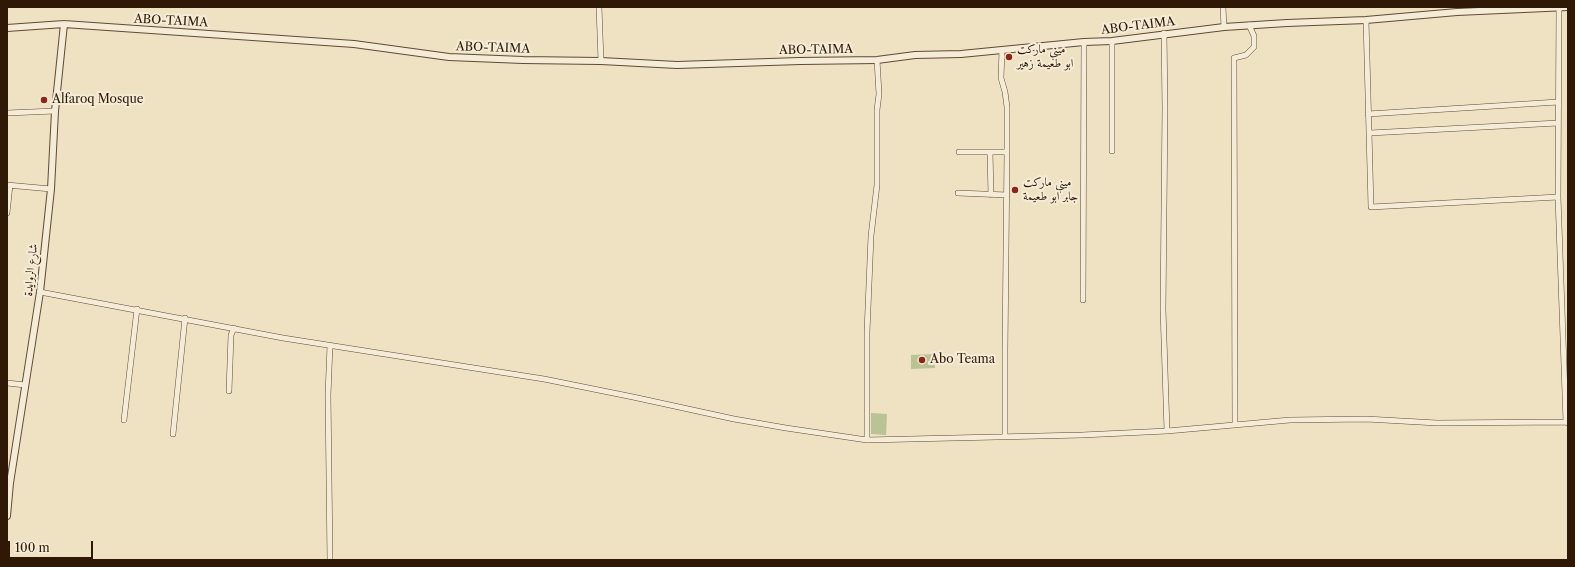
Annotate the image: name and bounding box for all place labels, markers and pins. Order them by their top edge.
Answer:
place label: ميني ماركت ابو طعيمة زهير [1017,43,1073,71]
marker: ميني ماركت ابو طعيمة زهير [1004,52,1014,62]
place label: Alfaroq Mosque [52,93,144,107]
marker: Alfaroq Mosque [39,95,49,105]
place label: ميني ماركت جابر ابو طعيمة [1023,176,1078,204]
marker: ميني ماركت جابر ابو طعيمة [1010,185,1020,195]
place label: Abo Teama [930,353,995,367]
marker: Abo Teama [917,355,927,365]

